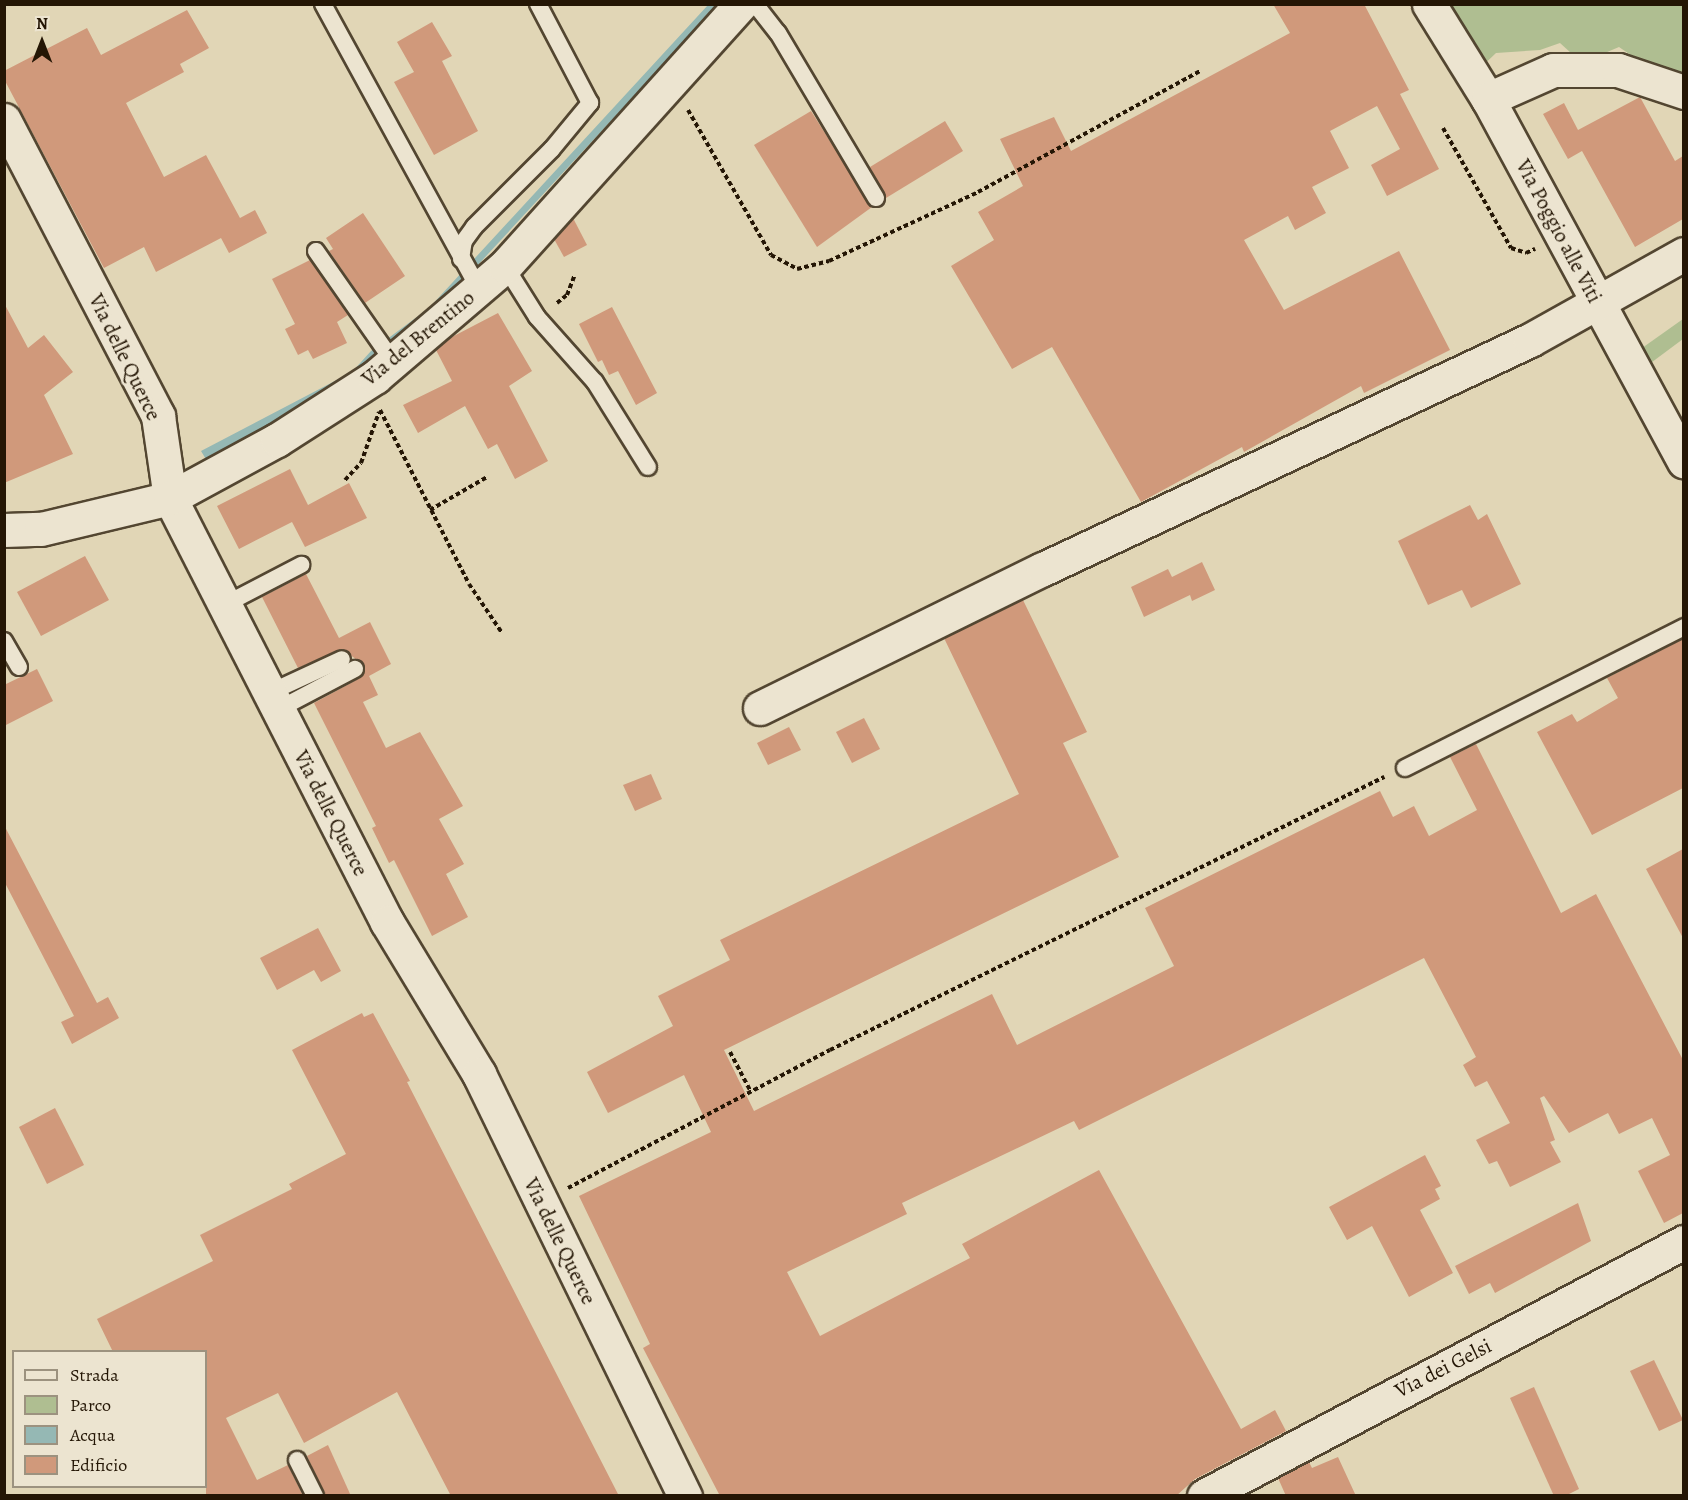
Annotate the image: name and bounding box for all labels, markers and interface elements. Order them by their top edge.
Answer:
north arrow [12,12,72,72]
text: N [36,13,48,35]
street label: Via Poggio alle Viti [1511,155,1607,307]
street label: Via del Brentino [357,285,479,391]
street label: Via delle Querce [84,290,166,424]
street label: Via delle Querce [289,746,373,880]
street label: Via delle Querce [519,1174,601,1308]
street label: Via dei Gelsi [1390,1333,1496,1403]
legend [12,1350,207,1488]
text: Strada [70,1363,119,1387]
text: Parco [70,1393,111,1417]
text: Acqua [70,1423,115,1447]
text: Edificio [70,1453,127,1477]

